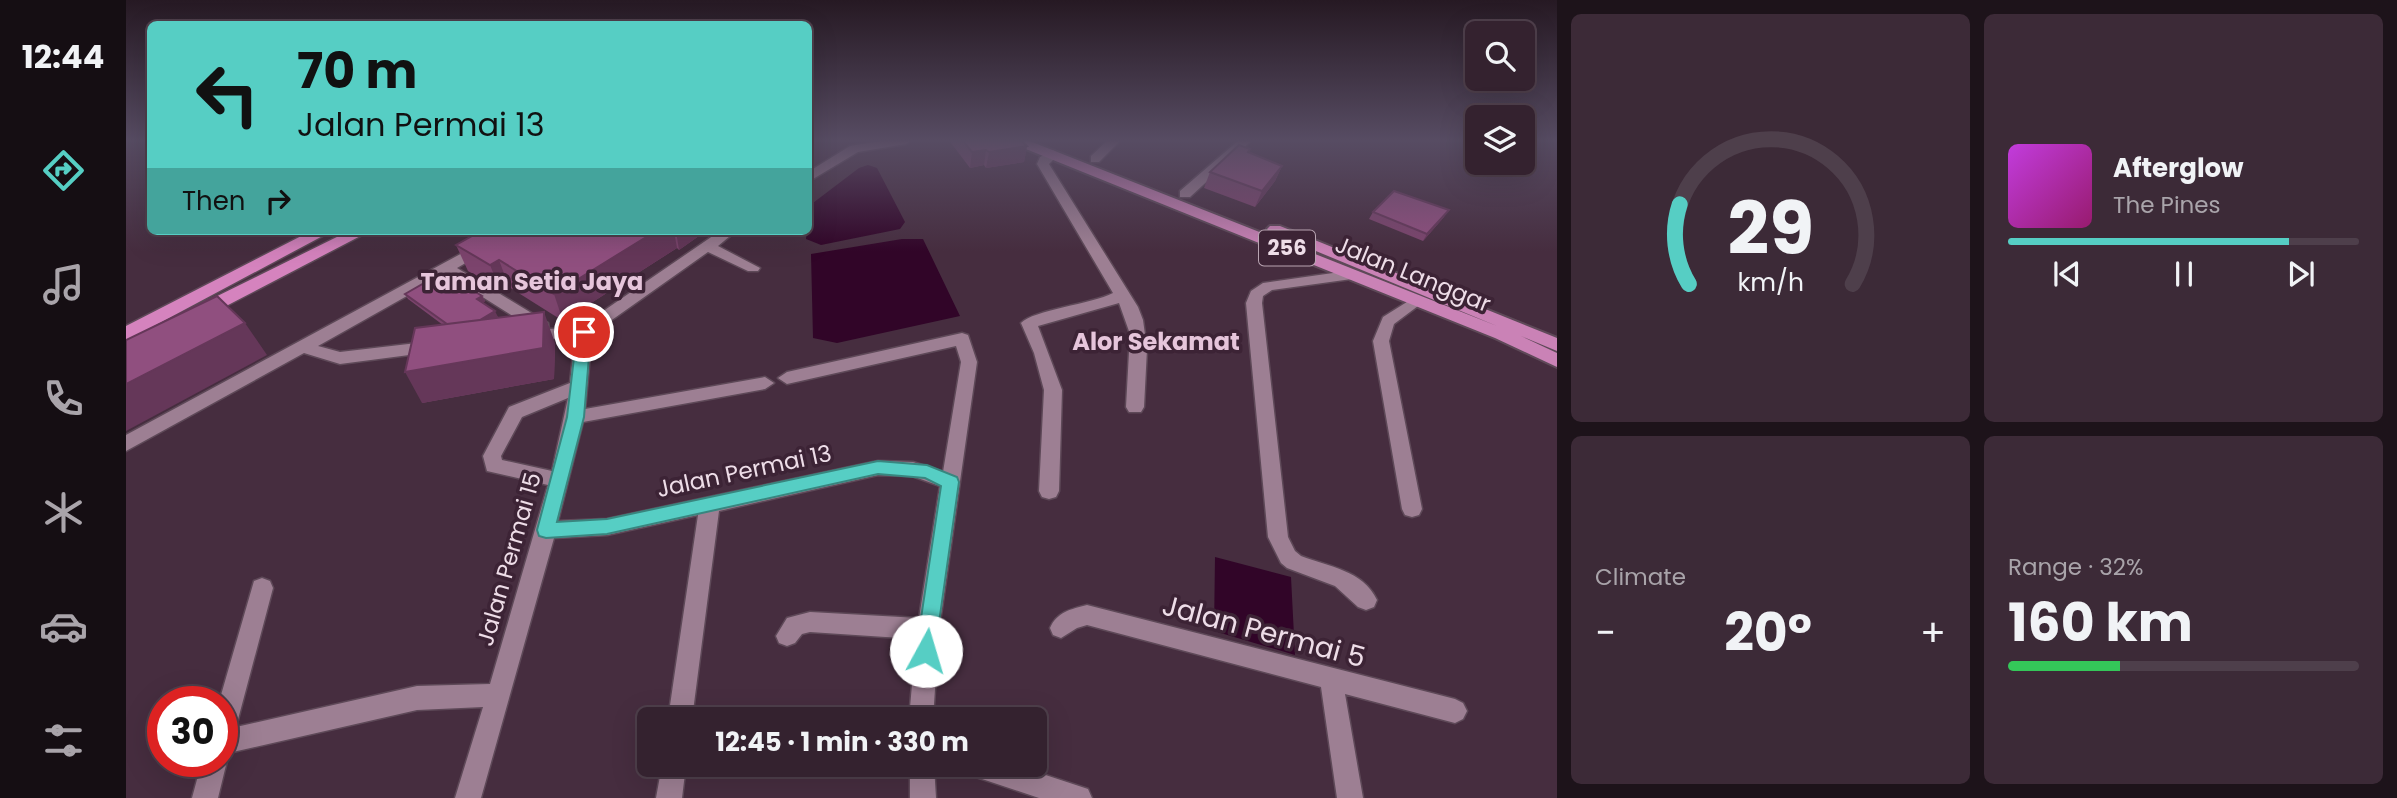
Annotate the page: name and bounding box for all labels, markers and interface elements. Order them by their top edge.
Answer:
map controls [1465,21,1535,175]
button: search [1465,21,1535,91]
text: 12:44 [22,34,104,79]
text: 70 m [297,37,417,105]
icon: left [182,49,273,140]
text: Jalan Permai 13 [297,102,545,147]
button: layers [1465,105,1535,175]
icon: directions [39,146,88,195]
text: Afterglow [2113,150,2244,186]
text: 29 [1727,179,1814,280]
icon: right [259,182,297,220]
text: Then [182,183,245,219]
text: The Pines [2113,189,2221,221]
street label: Jalan Langgar [1330,228,1496,320]
road number: 256 [1259,230,1315,266]
icon: previous [2048,255,2086,293]
icon: pause [2165,255,2203,293]
icon: next [2282,255,2320,293]
icon: music [39,260,88,309]
district label: Taman Setia Jaya [421,265,643,298]
text: km/h [1737,265,1804,300]
pin [554,302,614,362]
icon: arrive [565,313,603,351]
district label: Alor Sekamat [1072,325,1240,358]
icon: phone [39,374,88,423]
street label: Jalan Permai 13 [654,437,834,505]
street label: Jalan Permai 15 [469,469,549,649]
icon: climate [39,488,88,537]
text: Range · 32% [2008,551,2143,583]
text: Climate [1595,561,1686,593]
street label: Jalan Permai 5 [1158,586,1370,677]
text: 160 km [2008,586,2193,659]
text: 20° [1724,596,1812,669]
icon: car [39,602,88,651]
text: − [1595,606,1616,659]
text: + [1920,606,1946,659]
position arrow [889,614,963,688]
speed limit sign: 30 [147,686,238,777]
icon: filters [39,716,88,765]
text: 12:45 · 1 min · 330 m [715,724,969,760]

